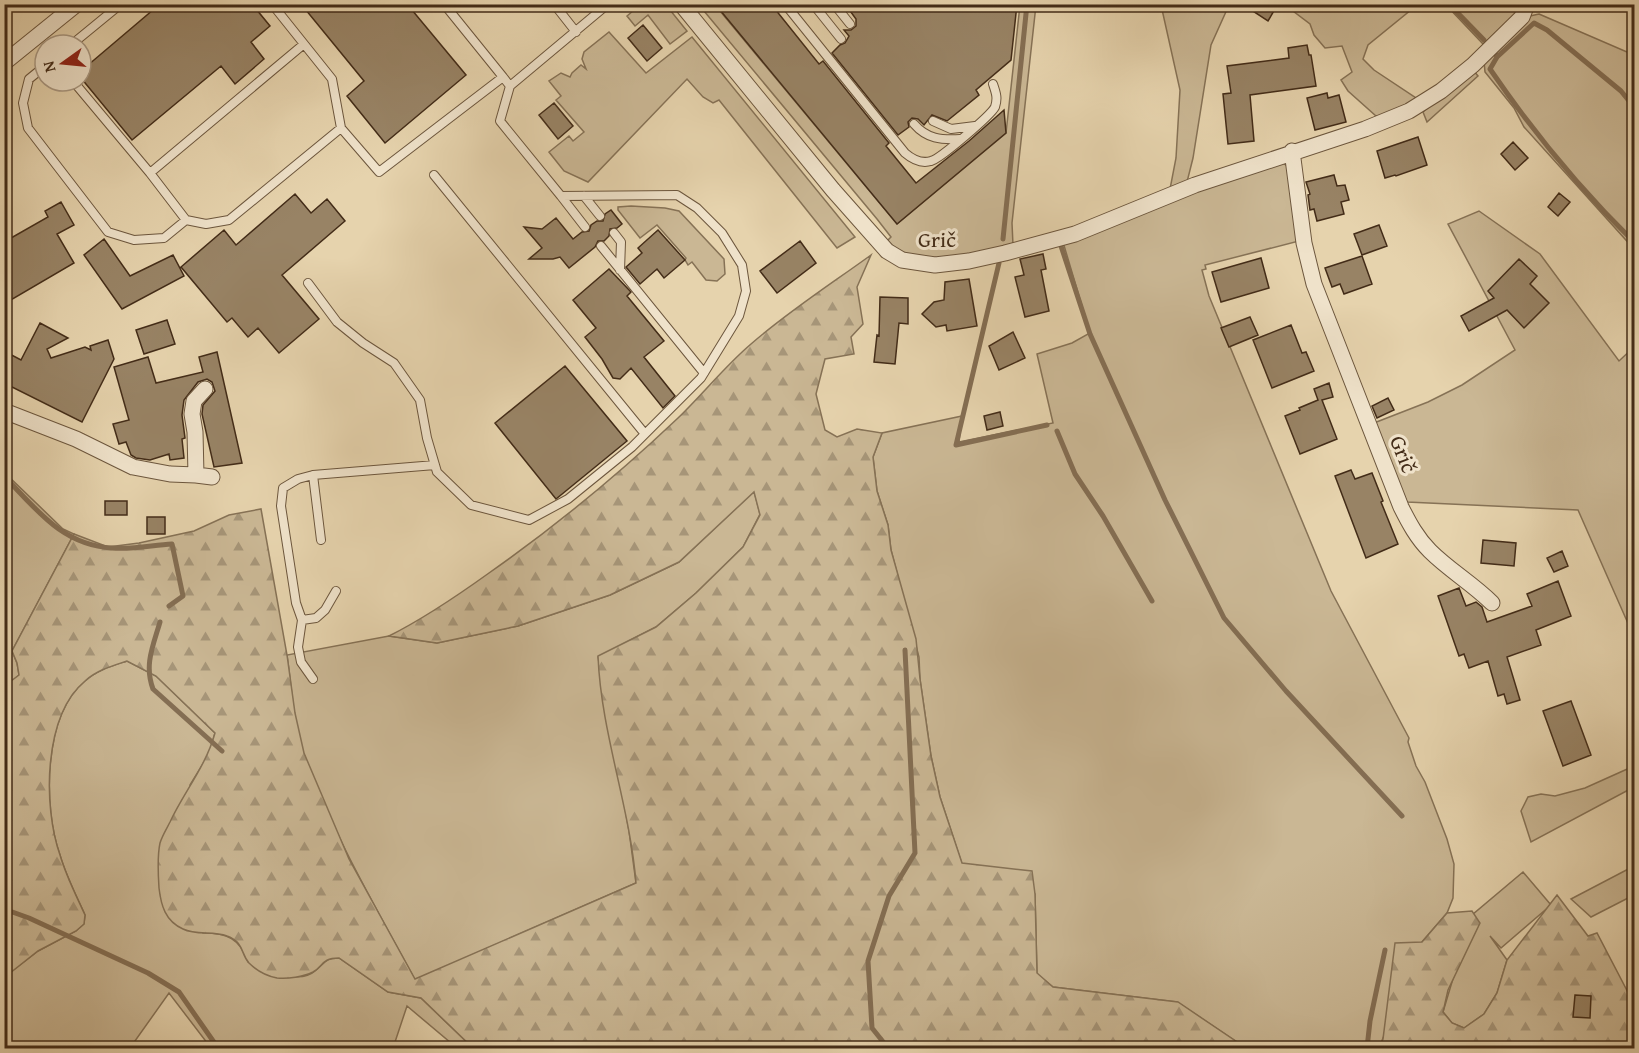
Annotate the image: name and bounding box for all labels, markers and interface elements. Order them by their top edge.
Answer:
north arrow [33,33,93,93]
text: N [35,58,61,75]
street label: Grič [918,223,956,255]
street label: Grič [1382,430,1426,478]

